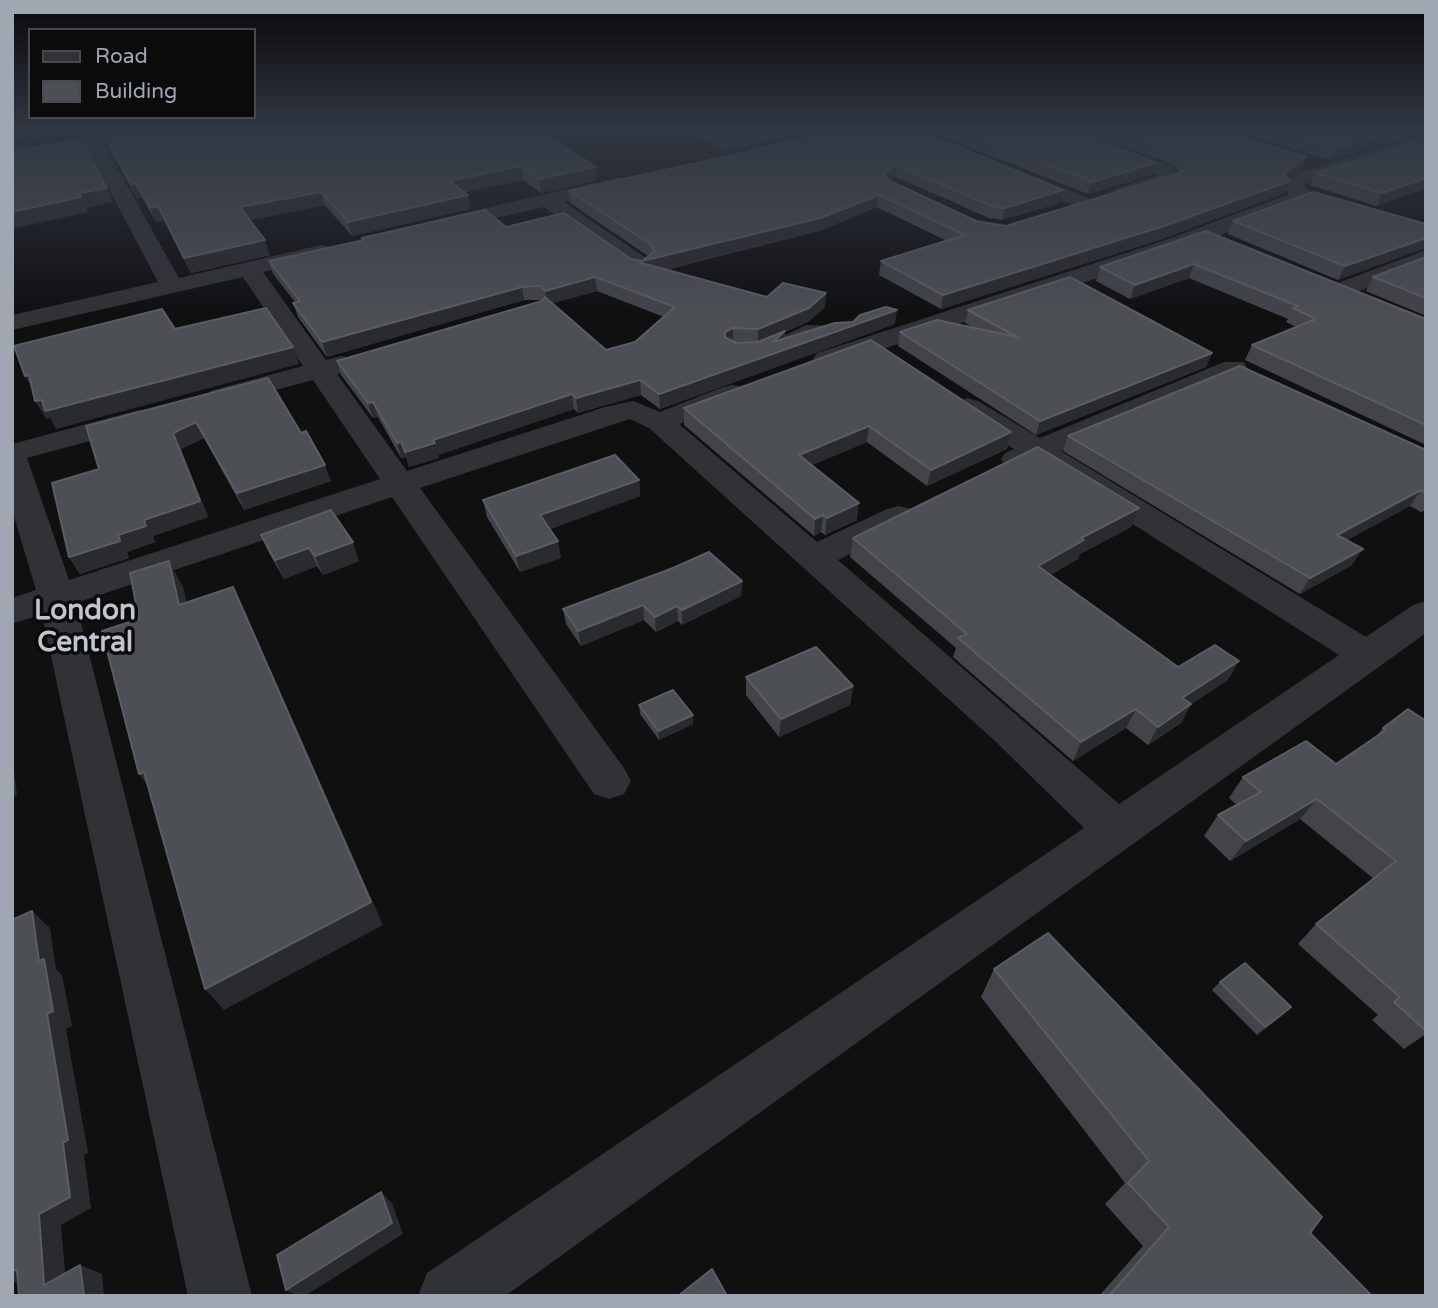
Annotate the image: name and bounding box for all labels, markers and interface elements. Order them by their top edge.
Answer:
legend [28,28,256,119]
text: Road [95,44,148,69]
text: Building [95,79,177,104]
district label: London Central [34,595,136,661]

